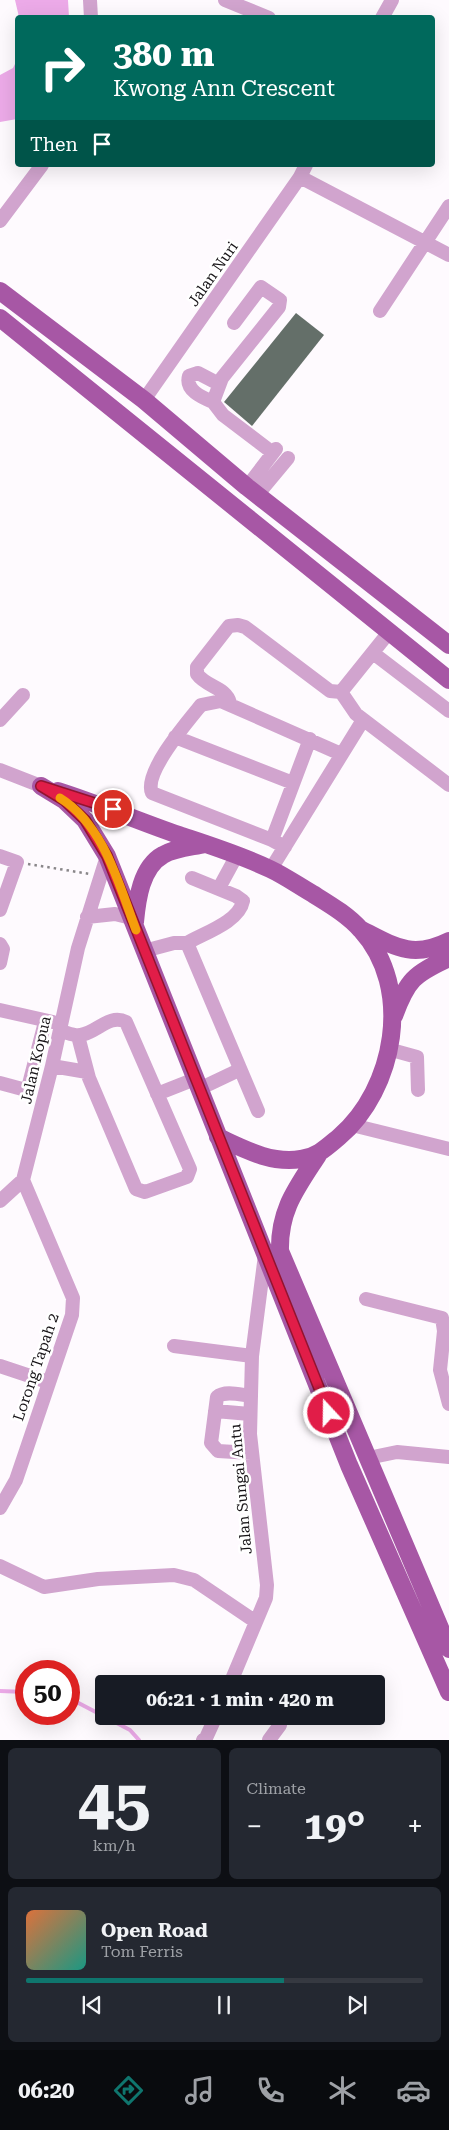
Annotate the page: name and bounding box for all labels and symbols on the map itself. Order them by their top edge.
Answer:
street label: Jalan Nuri [184,238,242,310]
pin [92,788,134,830]
street label: Jalan Kopua [17,1014,55,1106]
street label: Lorong Tapah 2 [9,1311,63,1423]
position arrow [302,1386,354,1438]
street label: Jalan Sungai Antu [226,1422,256,1555]
speed limit sign: 50 [15,1660,80,1725]

